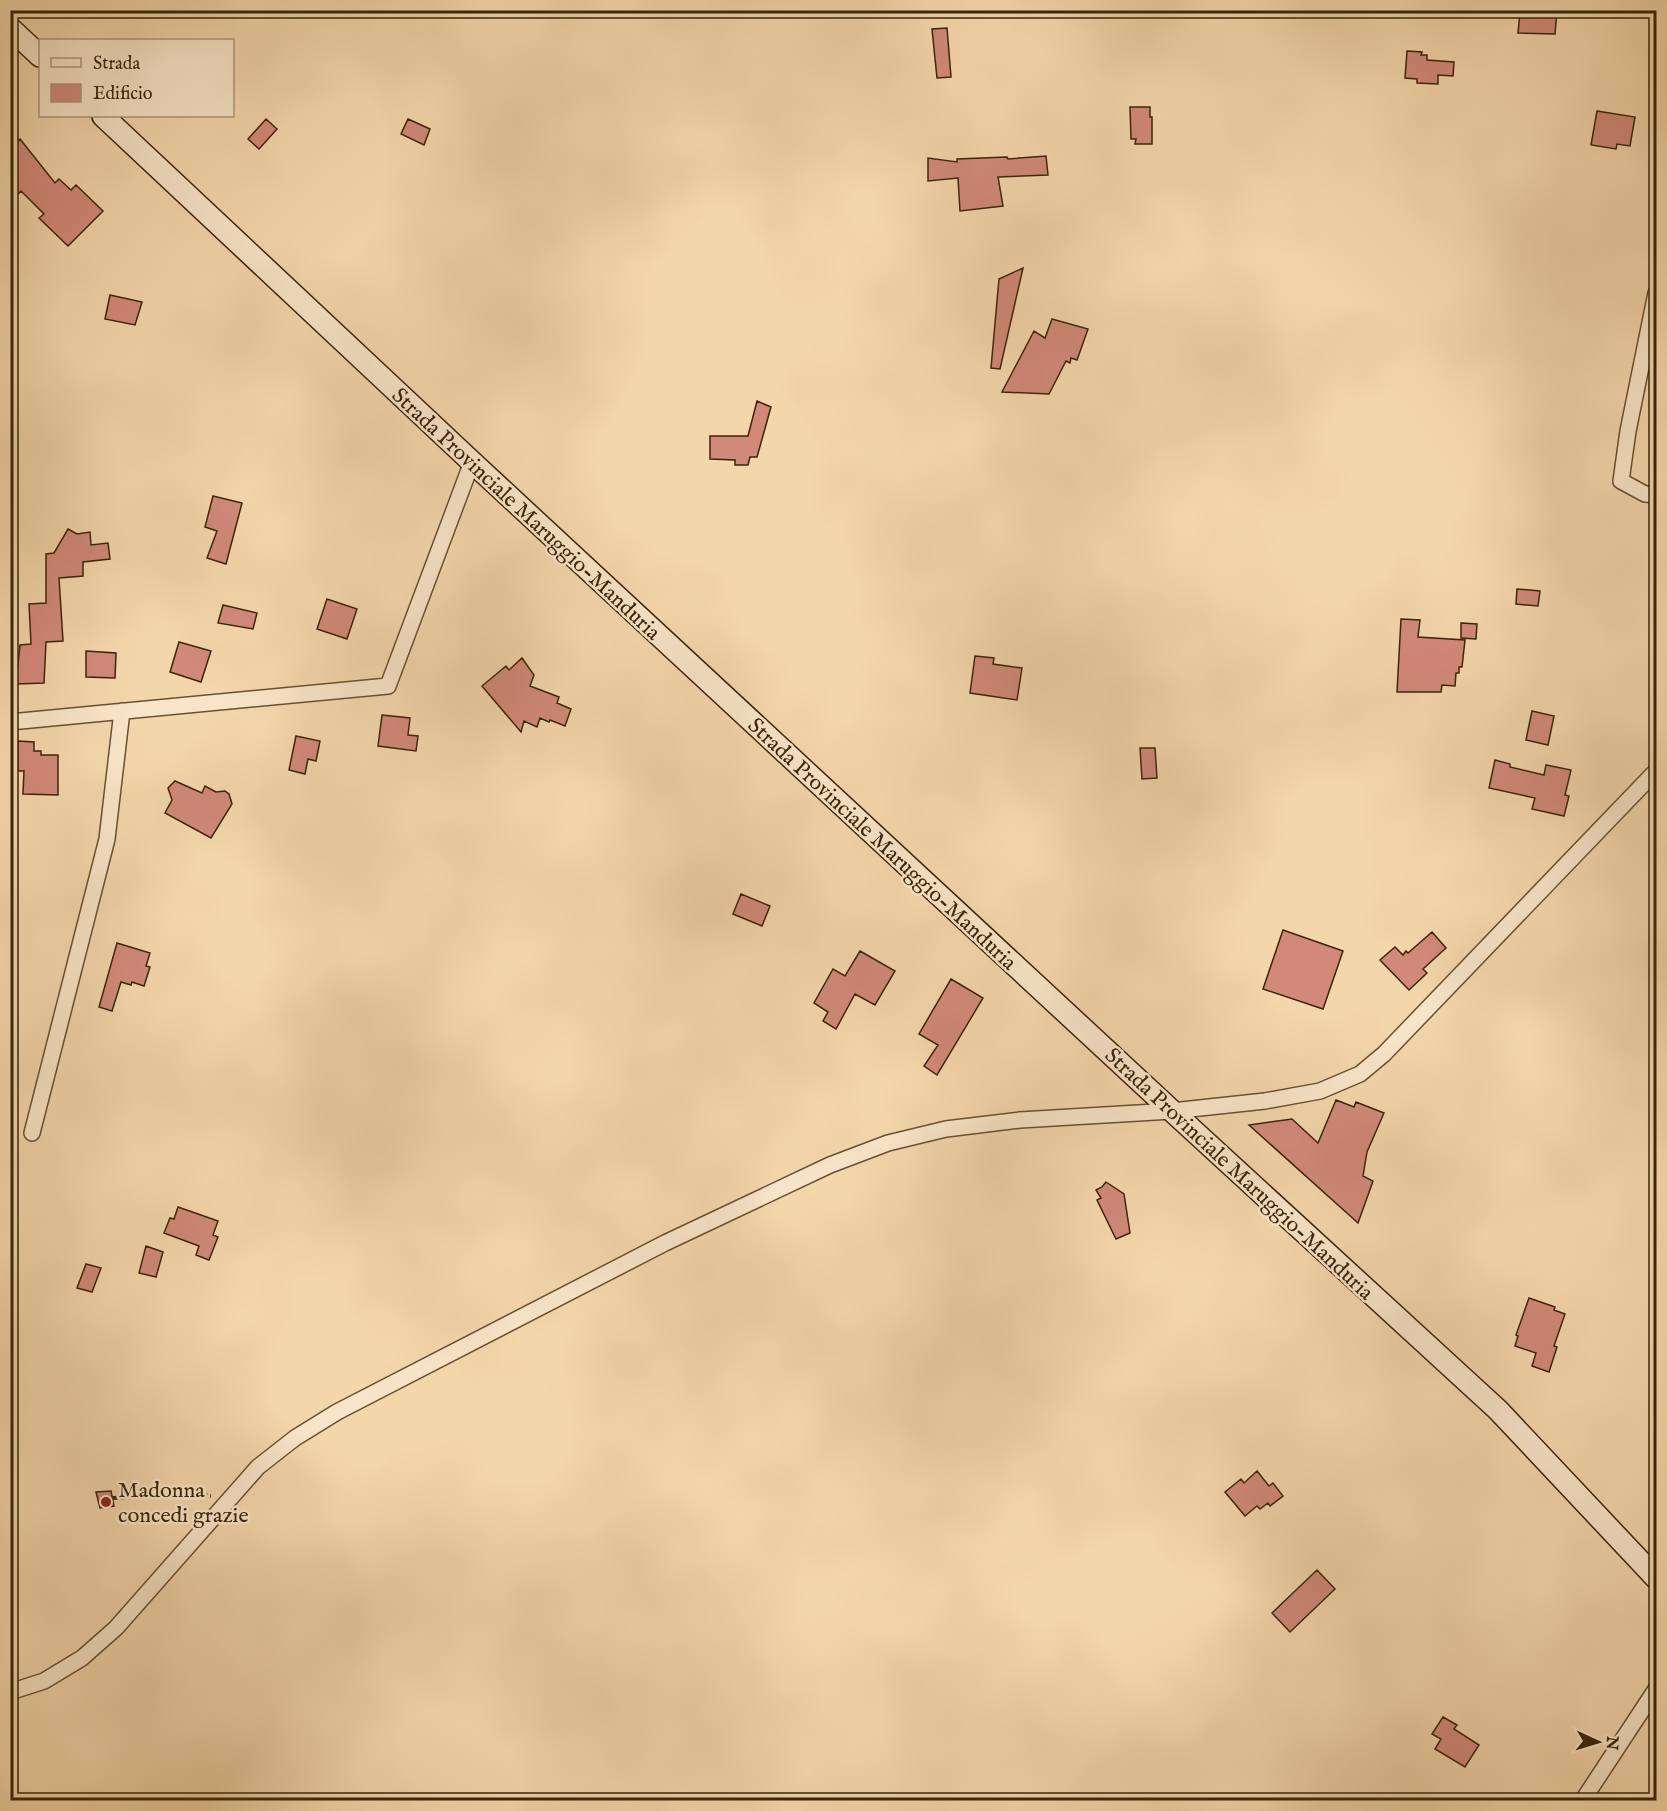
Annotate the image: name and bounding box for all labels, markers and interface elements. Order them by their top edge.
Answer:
legend [39,39,234,117]
text: Strada [93,53,140,76]
text: Edificio [93,83,153,106]
street label: Strada Provinciale Maruggio-Manduria [385,382,666,647]
street label: Strada Provinciale Maruggio-Manduria [741,712,1022,977]
street label: Strada Provinciale Maruggio-Manduria [1098,1042,1379,1307]
place label: Madonna concedi grazie [118,1477,249,1530]
marker: Madonna concedi grazie [99,1495,113,1509]
north arrow [1568,1712,1628,1772]
text: N [1600,1734,1621,1751]

